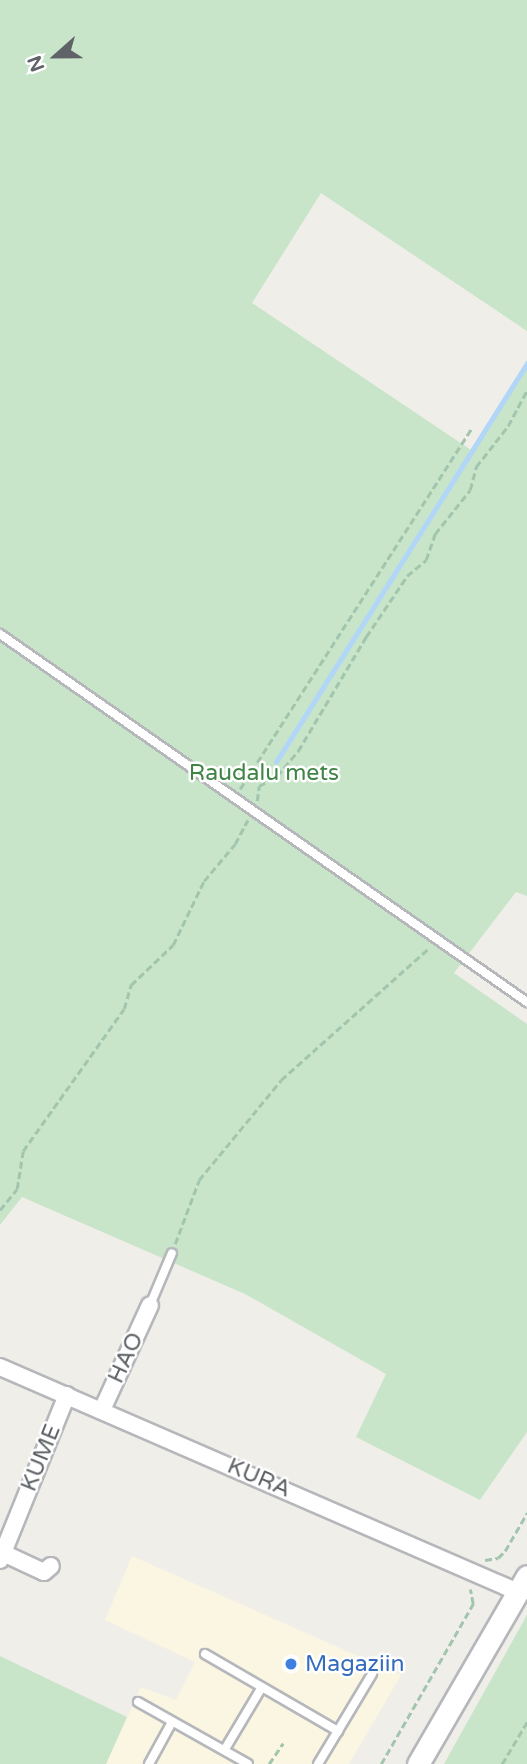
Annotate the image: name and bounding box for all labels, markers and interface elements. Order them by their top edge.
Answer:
north arrow [21,21,91,91]
text: N [23,52,49,75]
park label: Raudalu mets [189,759,339,787]
street label: HAO [102,1328,150,1388]
street label: KUME [15,1421,67,1495]
street label: KURA [223,1452,295,1504]
place label: Magaziin [305,1650,404,1678]
marker: Magaziin [283,1656,299,1672]

